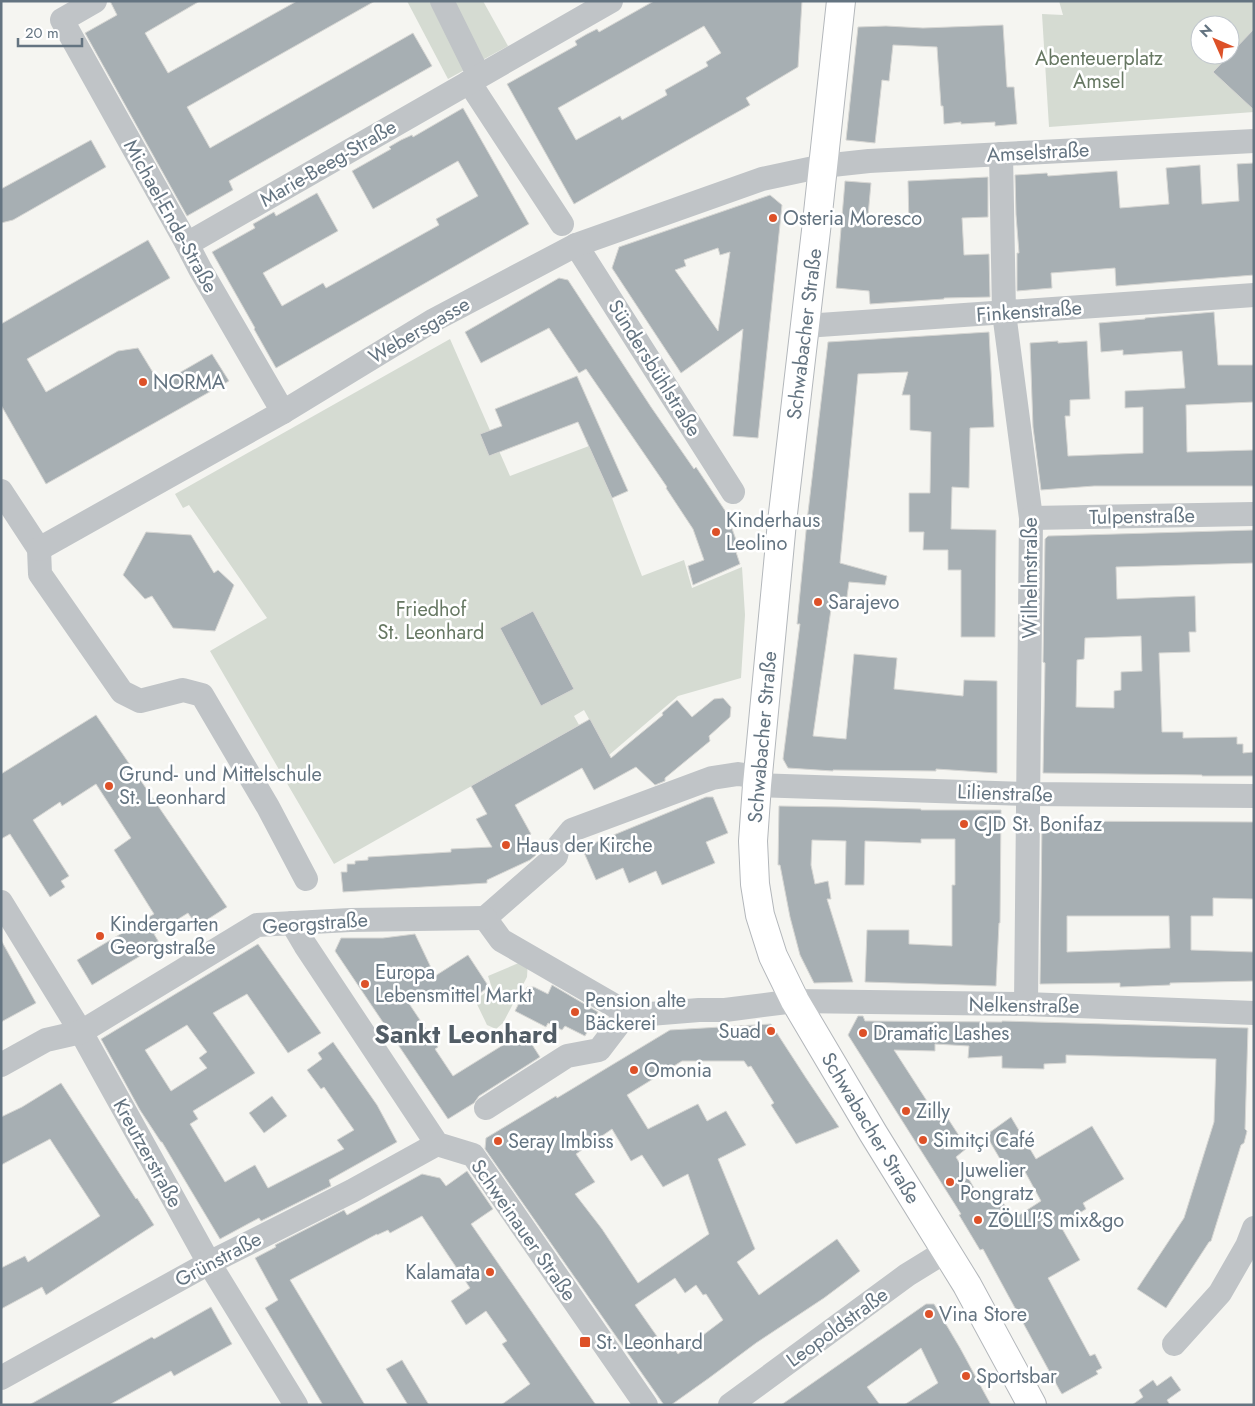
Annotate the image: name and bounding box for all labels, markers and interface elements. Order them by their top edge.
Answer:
scale bar [18,15,81,47]
north arrow [1190,15,1240,65]
text: N [1195,20,1217,42]
text: 20 m [25,22,59,44]
park label: Abenteuerplatz Amsel [1035,44,1163,96]
street label: Marie-Beeg-Straße [254,112,402,214]
street label: Michael-Ende-Straße [116,134,225,298]
street label: Amselstraße [986,135,1090,170]
place label: Osteria Moresco [783,204,922,233]
marker: Osteria Moresco [767,212,779,224]
street label: Schwabacher Straße [780,247,829,421]
street label: Webersgasse [363,290,475,371]
street label: Finkenstraße [975,293,1083,330]
street label: Sündersbühlstraße [601,294,708,442]
place label: NORMA [153,368,226,397]
marker: NORMA [137,376,149,388]
street label: Tulpenstraße [1089,501,1195,532]
place label: Kinderhaus Leolino [726,506,820,558]
street label: Wilhelmstraße [1016,517,1045,639]
marker: Kinderhaus Leolino [710,526,722,538]
place label: Sarajevo [828,588,900,617]
park label: Friedhof St. Leonhard [378,595,484,647]
marker: Sarajevo [812,596,824,608]
street label: Schwabacher Straße [741,650,784,824]
place label: Grund- und Mittelschule St. Leonhard [119,760,322,812]
street label: Lilienstraße [957,777,1053,810]
marker: Grund- und Mittelschule St. Leonhard [103,780,115,792]
place label: CJD St. Bonifaz [974,810,1102,839]
marker: CJD St. Bonifaz [958,818,970,830]
place label: Haus der Kirche [516,831,652,860]
marker: Haus der Kirche [500,839,512,851]
street label: Georgstraße [261,905,369,942]
place label: Kindergarten Georgstraße [110,910,219,962]
marker: Kindergarten Georgstraße [94,930,106,942]
place label: Europa Lebensmittel Markt [375,958,532,1010]
marker: Europa Lebensmittel Markt [359,978,371,990]
place label: Pension alte Bäckerei [585,986,686,1038]
street label: Nelkenstraße [968,990,1080,1021]
marker: Pension alte Bäckerei [569,1006,581,1018]
district label: Sankt Leonhard [374,1016,558,1052]
place label: Suad [719,1017,761,1046]
place label: Dramatic Lashes [873,1019,1009,1048]
marker: Suad [765,1025,777,1037]
marker: Dramatic Lashes [857,1027,869,1039]
street label: Schwabacher Straße [814,1047,927,1210]
place label: Omonia [644,1056,712,1085]
marker: Omonia [628,1064,640,1076]
street label: Kreutzerstraße [106,1094,189,1213]
place label: Zilly [916,1097,950,1126]
marker: Zilly [900,1105,912,1117]
place label: Simitçi Café [933,1126,1035,1155]
place label: Seray Imbiss [508,1127,614,1156]
marker: Simitçi Café [917,1134,929,1146]
marker: Seray Imbiss [492,1135,504,1147]
street label: Schweinauer Straße [464,1153,583,1307]
place label: Juwelier Pongratz [957,1156,1034,1208]
marker: Juwelier Pongratz [944,1176,956,1188]
place label: ZÖLLI'S mix&go [988,1206,1124,1235]
marker: ZÖLLI'S mix&go [972,1214,984,1226]
street label: Grünstraße [170,1225,267,1294]
place label: Kalamata [405,1258,480,1287]
marker: Kalamata [484,1266,496,1278]
street label: Leopoldstraße [780,1281,894,1374]
place label: Vina Store [939,1300,1027,1329]
marker: Vina Store [923,1308,935,1320]
place label: St. Leonhard [596,1328,703,1357]
marker: St. Leonhard [578,1335,592,1349]
place label: Sportsbar [976,1362,1057,1391]
marker: Sportsbar [960,1370,972,1382]

